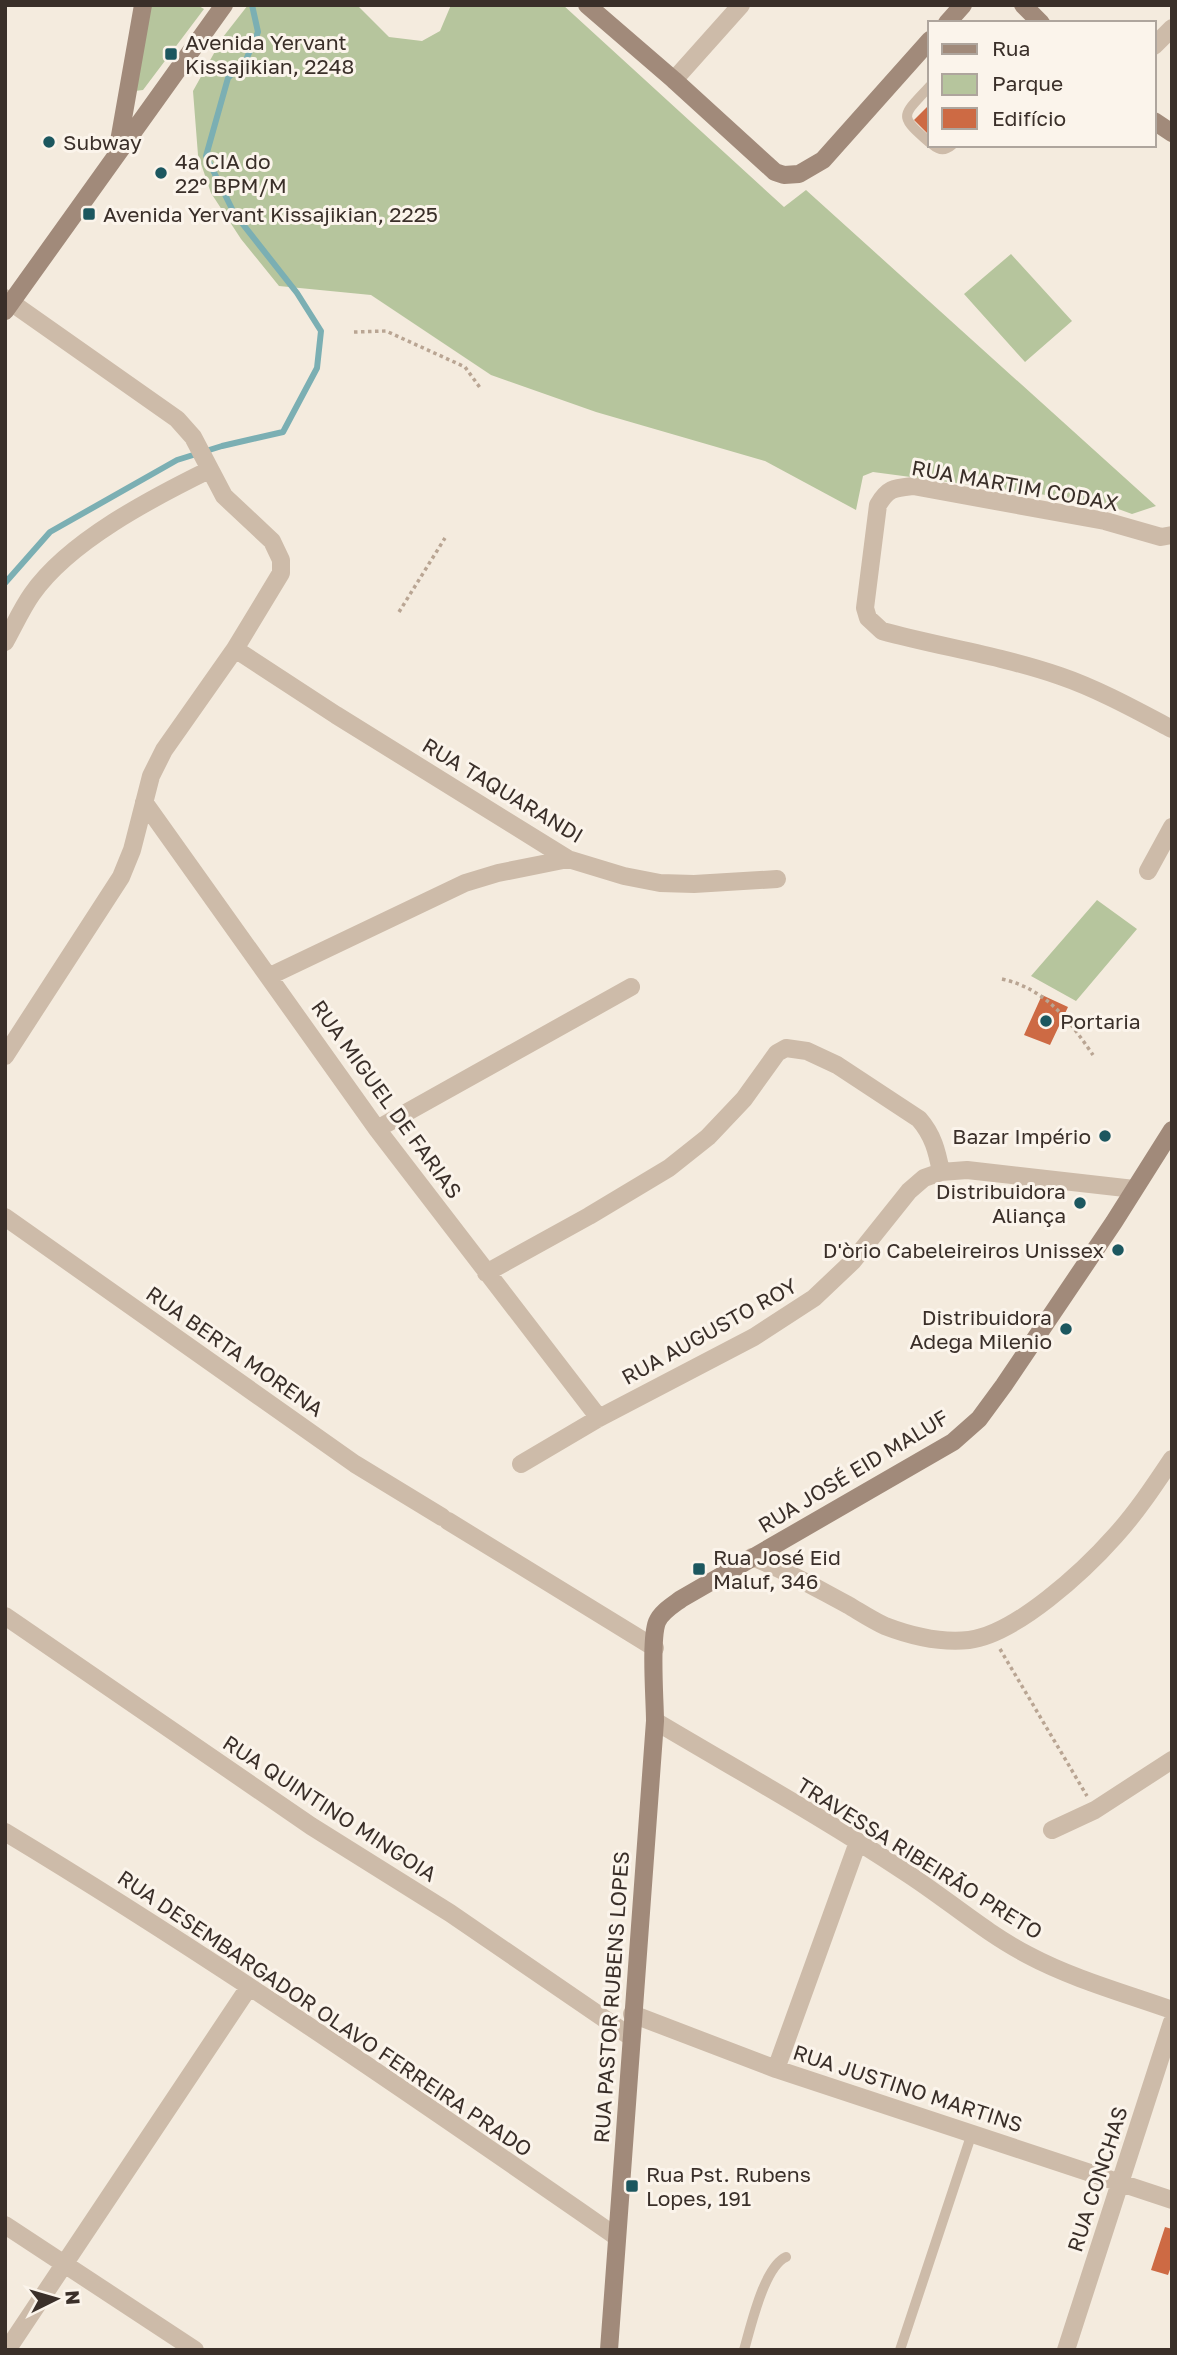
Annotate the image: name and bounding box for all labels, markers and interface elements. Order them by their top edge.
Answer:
legend [928,21,1156,147]
place label: Avenida Yervant Kissajikian, 2248 [185,29,354,79]
text: Rua [992,35,1030,61]
marker: Avenida Yervant Kissajikian, 2248 [163,46,179,62]
text: Parque [992,70,1063,96]
text: Edifício [992,105,1066,131]
place label: Subway [63,129,142,155]
marker: Subway [41,134,57,150]
place label: 4ª CIA do 22° BPM/M [175,148,287,198]
marker: 4ª CIA do 22° BPM/M [153,165,169,181]
place label: Avenida Yervant Kissajikian, 2225 [103,201,438,227]
marker: Avenida Yervant Kissajikian, 2225 [81,206,97,222]
street label: RUA MARTIM CODAX [909,454,1121,516]
street label: RUA TAQUARANDI [418,732,588,848]
street label: RUA MIGUEL DE FARIAS [306,995,468,1203]
place label: Portaria [1060,1008,1141,1034]
marker: Portaria [1038,1013,1054,1029]
place label: Bazar Império [952,1123,1091,1149]
marker: Bazar Império [1097,1128,1113,1144]
place label: Distribuidora Aliança [936,1178,1066,1228]
marker: Distribuidora Aliança [1072,1195,1088,1211]
place label: D'òrio Cabeleireiros Unissex [823,1237,1104,1263]
marker: D'òrio Cabeleireiros Unissex [1110,1242,1126,1258]
street label: RUA AUGUSTO ROY [617,1272,802,1390]
street label: RUA BERTA MORENA [141,1280,329,1422]
place label: Distribuidora Adega Milenio [909,1304,1052,1354]
marker: Distribuidora Adega Milenio [1058,1321,1074,1337]
street label: RUA JOSÉ EID MALUF [753,1404,953,1538]
place label: Rua José Eid Maluf, 346 [713,1544,841,1594]
marker: Rua José Eid Maluf, 346 [691,1561,707,1577]
street label: RUA QUINTINO MINGOIA [218,1729,442,1887]
street label: TRAVESSA RIBEIRÃO PRETO [792,1772,1048,1944]
street label: RUA PASTOR RUBENS LOPES [588,1850,634,2144]
street label: RUA DESEMBARGADOR OLAVO FERREIRA PRADO [113,1864,537,2162]
street label: RUA JUSTINO MARTINS [790,2039,1026,2137]
street label: RUA CONCHAS [1061,2103,1133,2255]
place label: Rua Pst. Rubens Lopes, 191 [646,2161,811,2211]
marker: Rua Pst. Rubens Lopes, 191 [624,2178,640,2194]
north arrow [21,2264,91,2334]
text: N [61,2289,86,2306]

